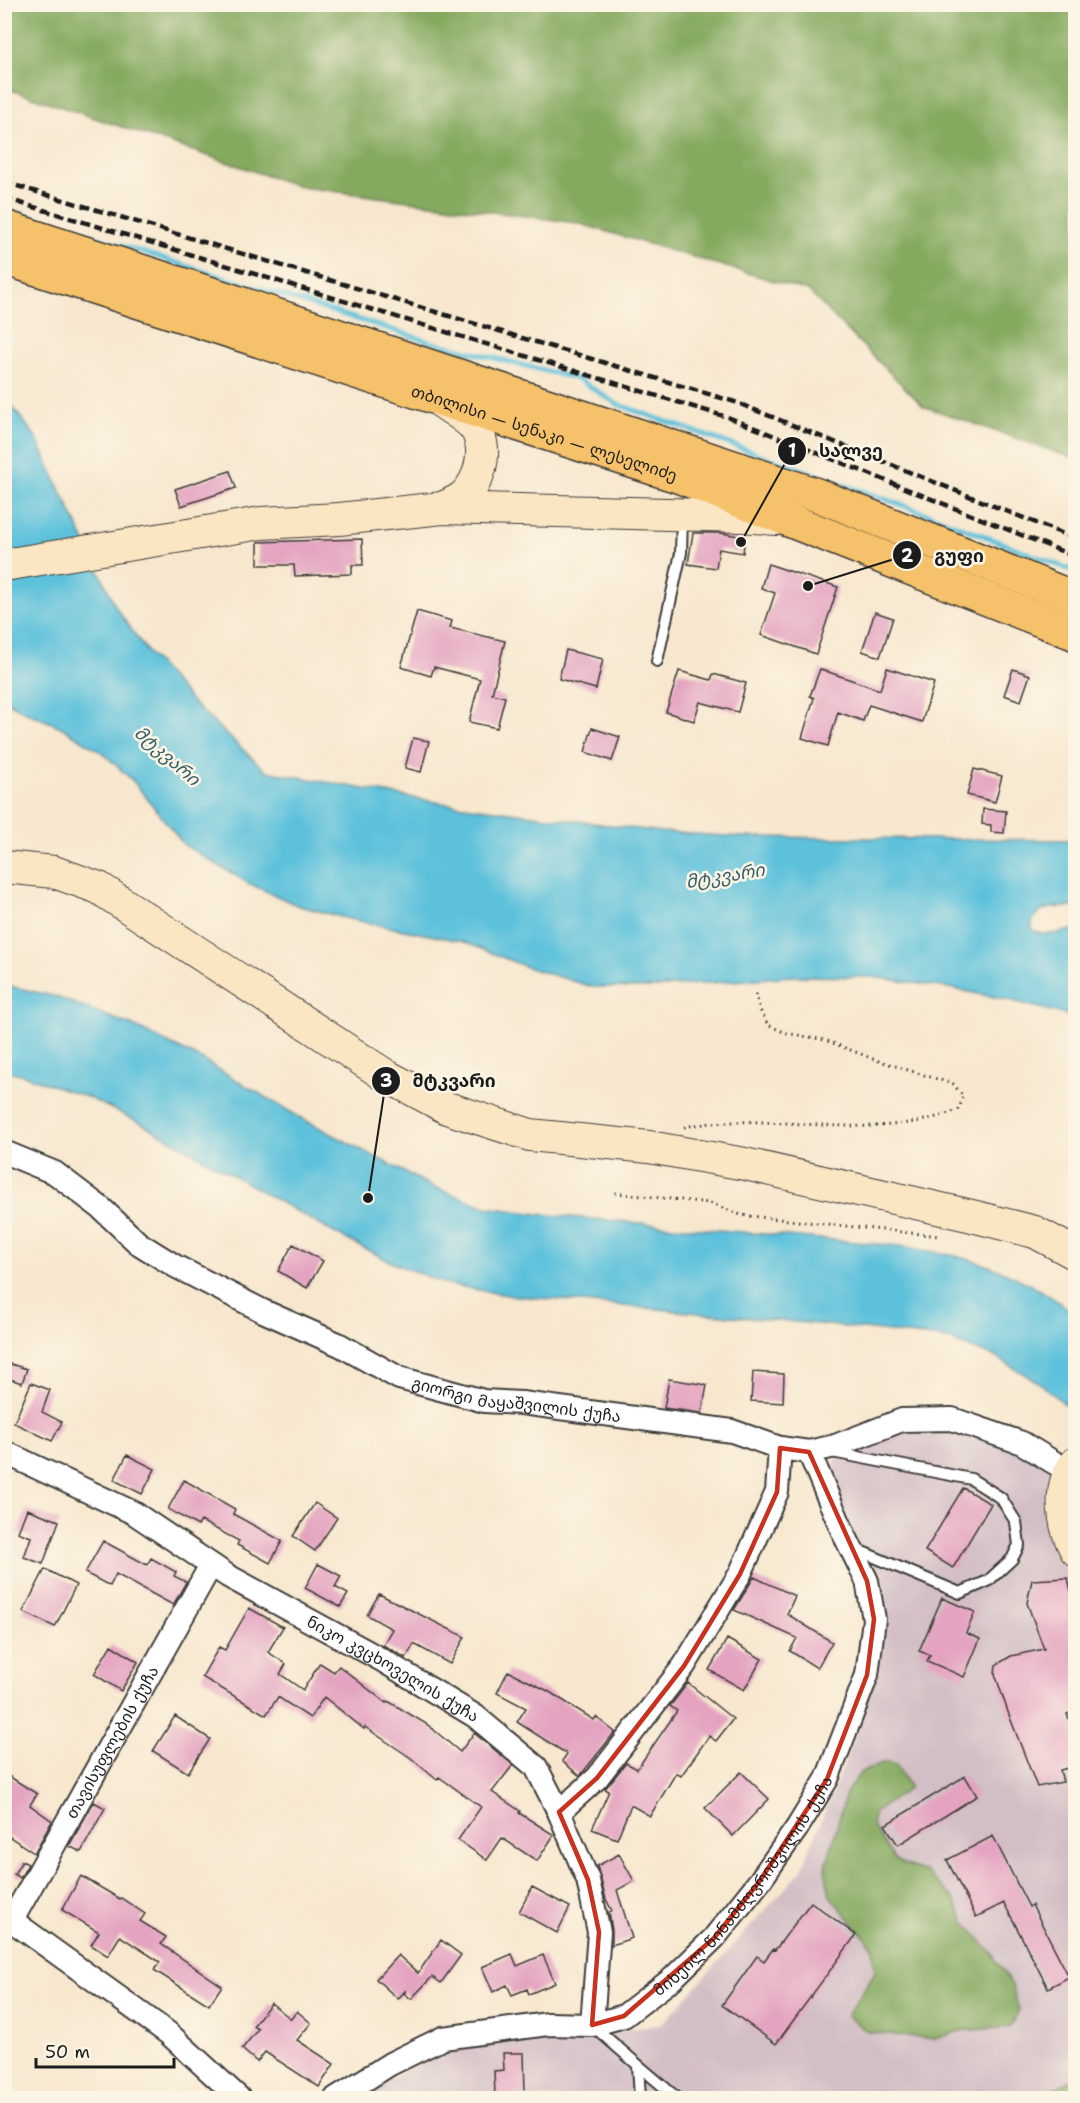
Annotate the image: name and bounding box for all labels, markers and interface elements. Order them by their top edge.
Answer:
street label: თბილისი — სენაკი — ლესელიძე [409,380,680,486]
callout: სალვე [777,433,895,469]
text: 1 [788,439,796,463]
text: სალვე [819,439,883,463]
callout: გუფი [892,537,996,573]
text: 2 [901,544,914,568]
text: გუფი [934,544,984,568]
water label: მტკვარი [129,721,205,792]
water label: მტკვარი [684,858,767,894]
callout: მტკვარი [371,1063,508,1099]
text: 3 [380,1069,392,1093]
text: მტკვარი [412,1069,496,1093]
street label: გიორგი მაყაშვილის ქუჩა [410,1372,622,1427]
street label: ნიკო კვცხოველის ქუჩა [303,1611,483,1727]
street label: თავისუფლების ქუჩა [61,1662,163,1822]
street label: მიხეილ წინამძღვრიშვილის ქუჩა [649,1772,837,2001]
scale bar [36,2031,174,2069]
text: 50 m [45,2040,90,2064]

